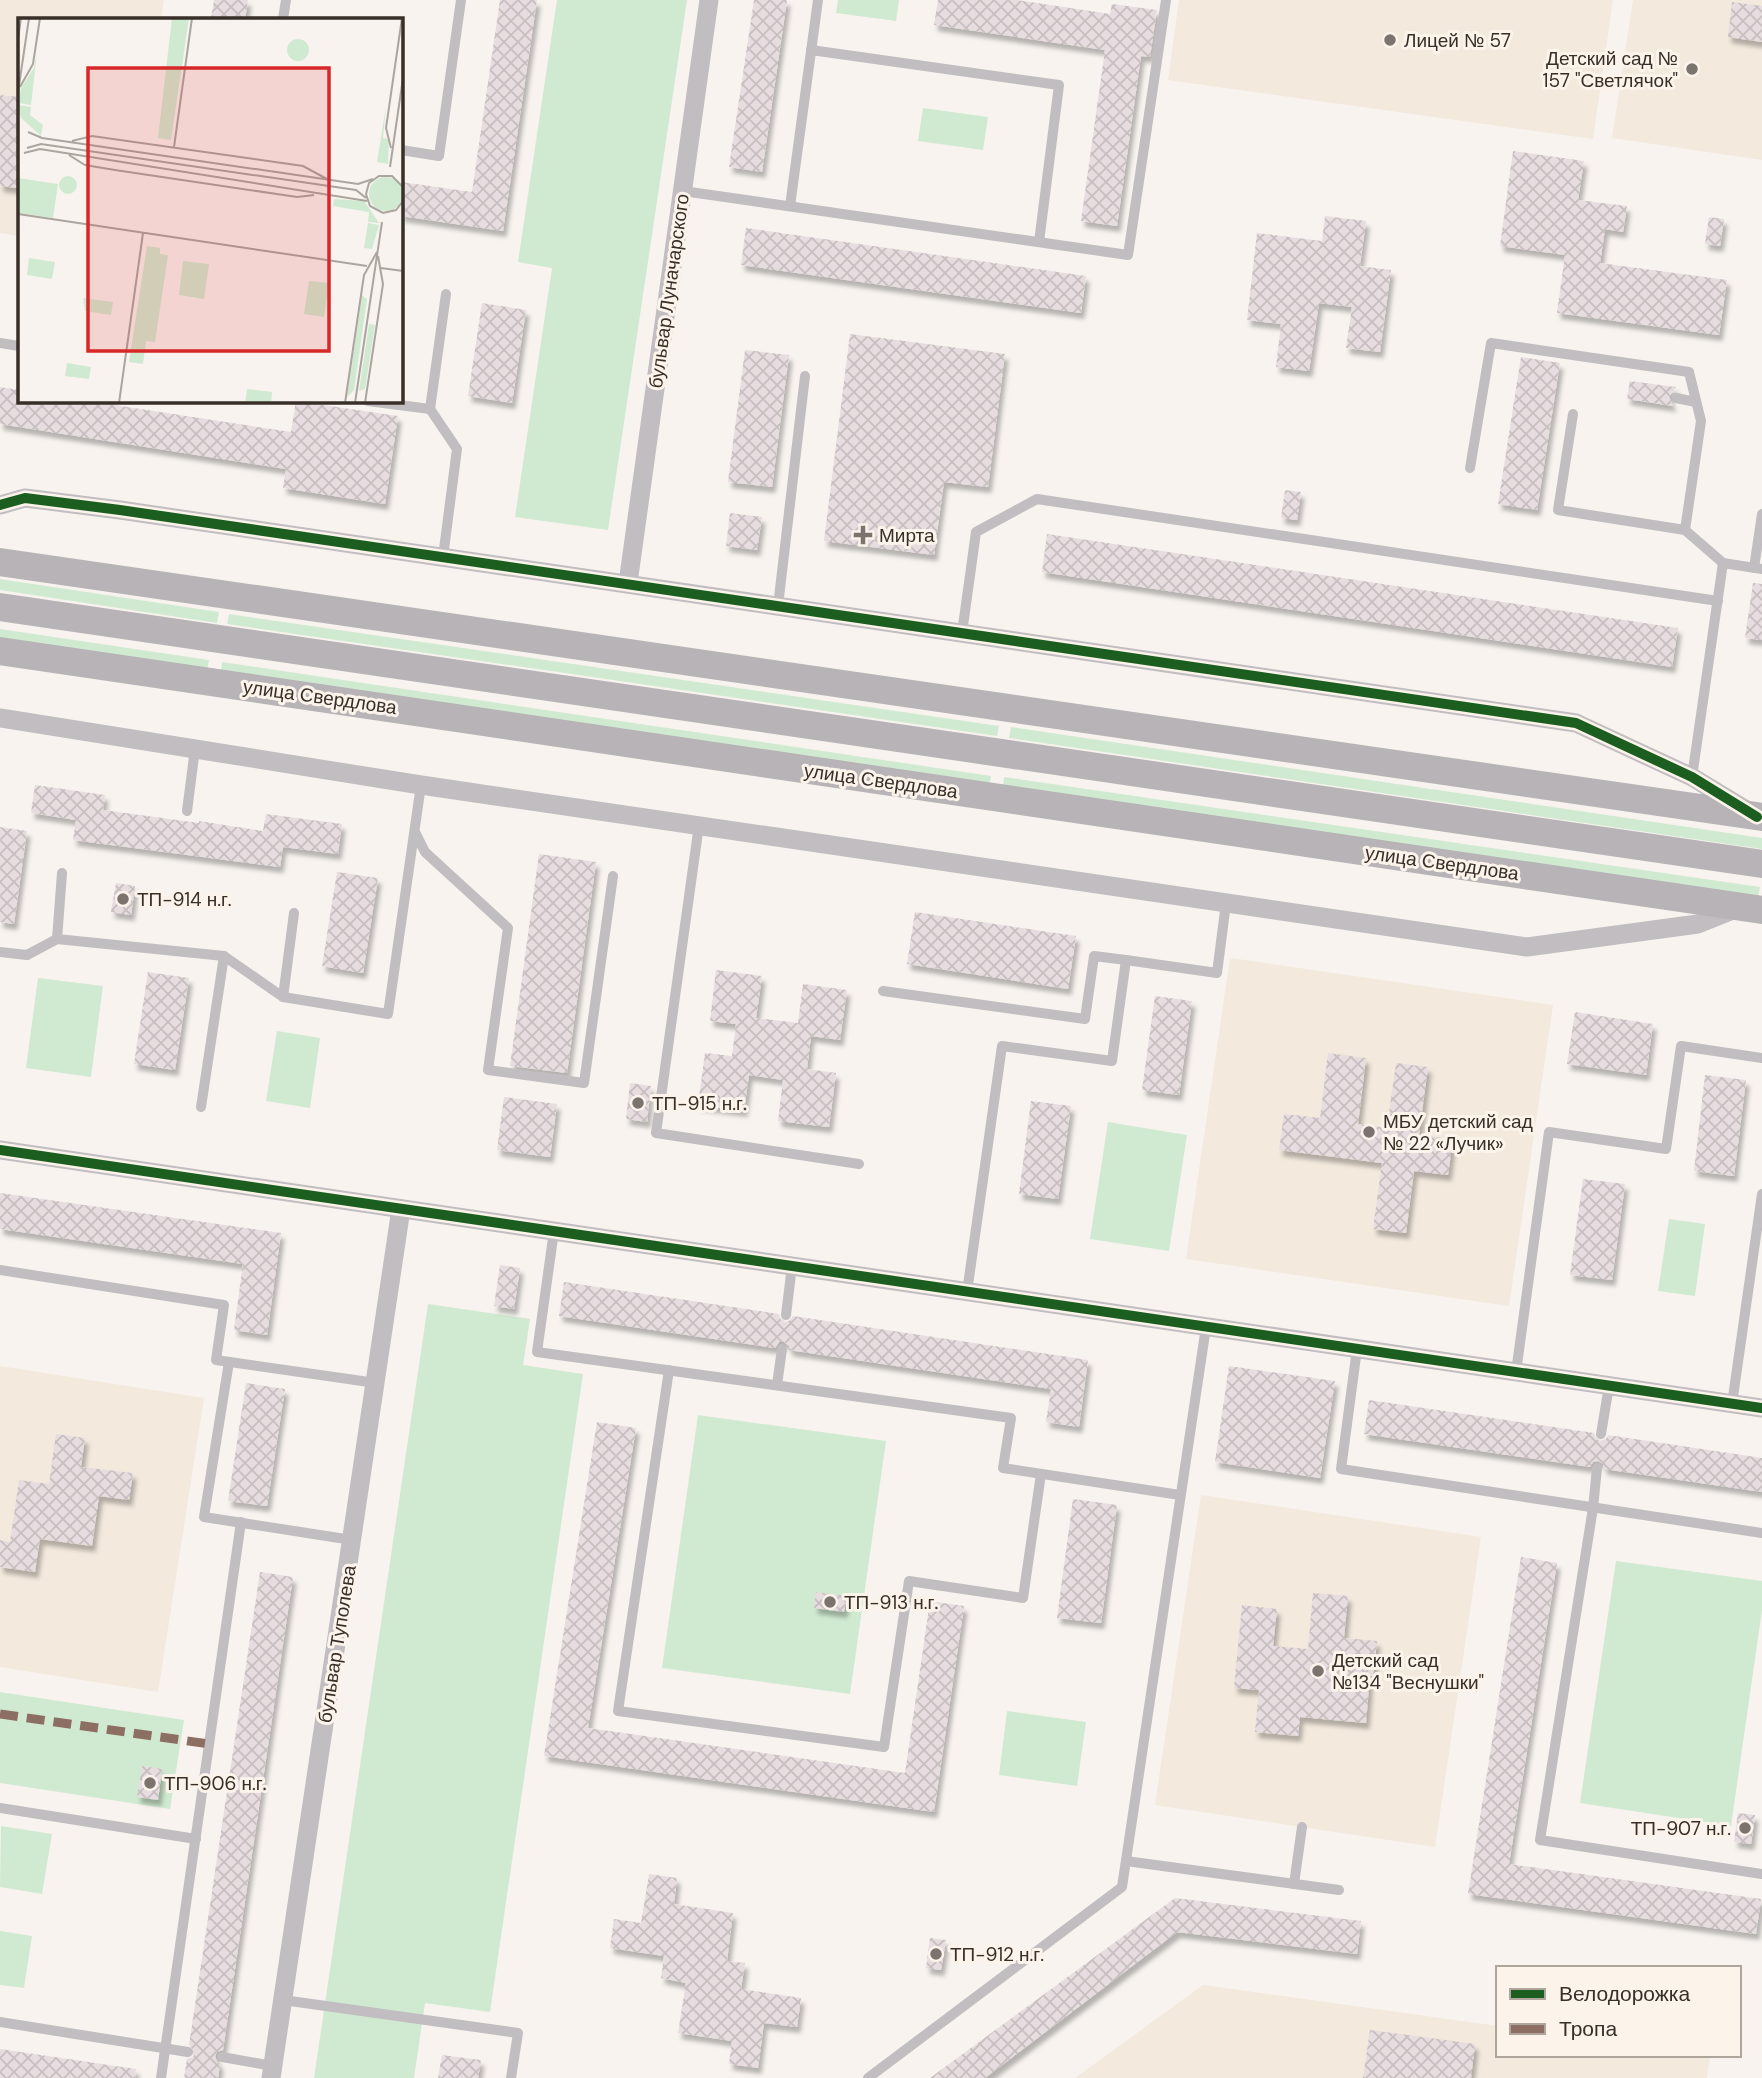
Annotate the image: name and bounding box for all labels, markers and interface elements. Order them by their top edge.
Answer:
inset map [18,18,402,402]
place label: Лицей № 57 [1404,28,1511,53]
marker: Лицей № 57 [1382,32,1398,48]
place label: Детский сад № 157 "Светлячок" [1543,46,1678,93]
marker: Детский сад № 157 "Светлячок" [1684,61,1700,77]
street label: бульвар Луначарского [643,192,695,390]
place label: Мирта [879,523,935,548]
marker: Мирта [853,525,873,545]
street label: улица Свердлова [242,674,399,720]
street label: улица Свердлова [803,758,960,804]
street label: улица Свердлова [1364,840,1521,886]
place label: ТП-914 н.г. [137,887,232,912]
marker: ТП-914 н.г. [115,891,131,907]
place label: ТП-915 н.г. [652,1091,747,1116]
marker: ТП-915 н.г. [630,1095,646,1111]
place label: МБУ детский сад № 22 «Лучик» [1383,1109,1533,1156]
marker: МБУ детский сад № 22 «Лучик» [1361,1124,1377,1140]
street label: бульвар Туполева [312,1563,362,1725]
place label: ТП-913 н.г. [844,1590,938,1615]
marker: ТП-913 н.г. [822,1594,838,1610]
place label: Детский сад №134 "Веснушки" [1332,1648,1484,1695]
marker: Детский сад №134 "Веснушки" [1310,1663,1326,1679]
place label: ТП-906 н.г. [164,1771,266,1796]
marker: ТП-906 н.г. [142,1775,158,1791]
place label: ТП-907 н.г. [1631,1816,1731,1841]
marker: ТП-907 н.г. [1737,1820,1753,1836]
place label: ТП-912 н.г. [950,1942,1044,1967]
marker: ТП-912 н.г. [928,1946,944,1962]
legend [1496,1966,1741,2057]
text: Велодорожка [1559,1980,1690,2008]
text: Тропа [1559,2015,1617,2043]

